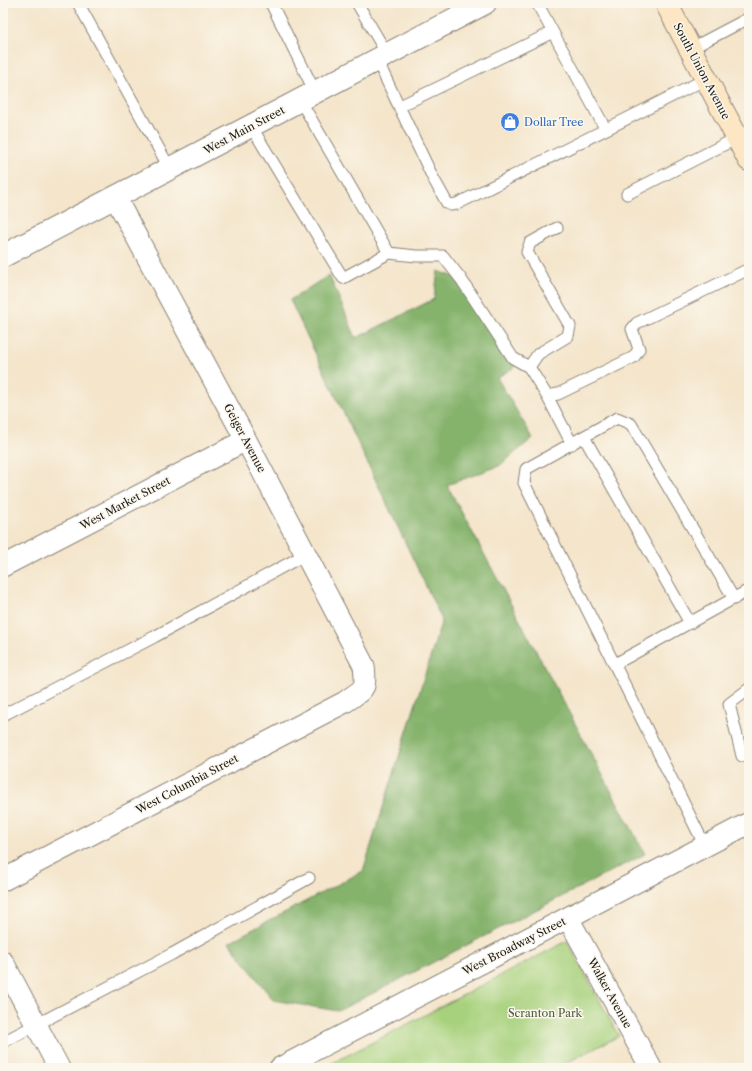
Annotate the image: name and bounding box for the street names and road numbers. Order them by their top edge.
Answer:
street label: South Union Avenue [671,20,733,122]
street label: West Main Street [200,103,287,158]
street label: Geiger Avenue [221,401,269,475]
street label: West Market Street [77,473,173,533]
street label: West Columbia Street [132,751,241,817]
street label: West Broadway Street [459,914,568,979]
street label: Walker Avenue [584,955,635,1031]

